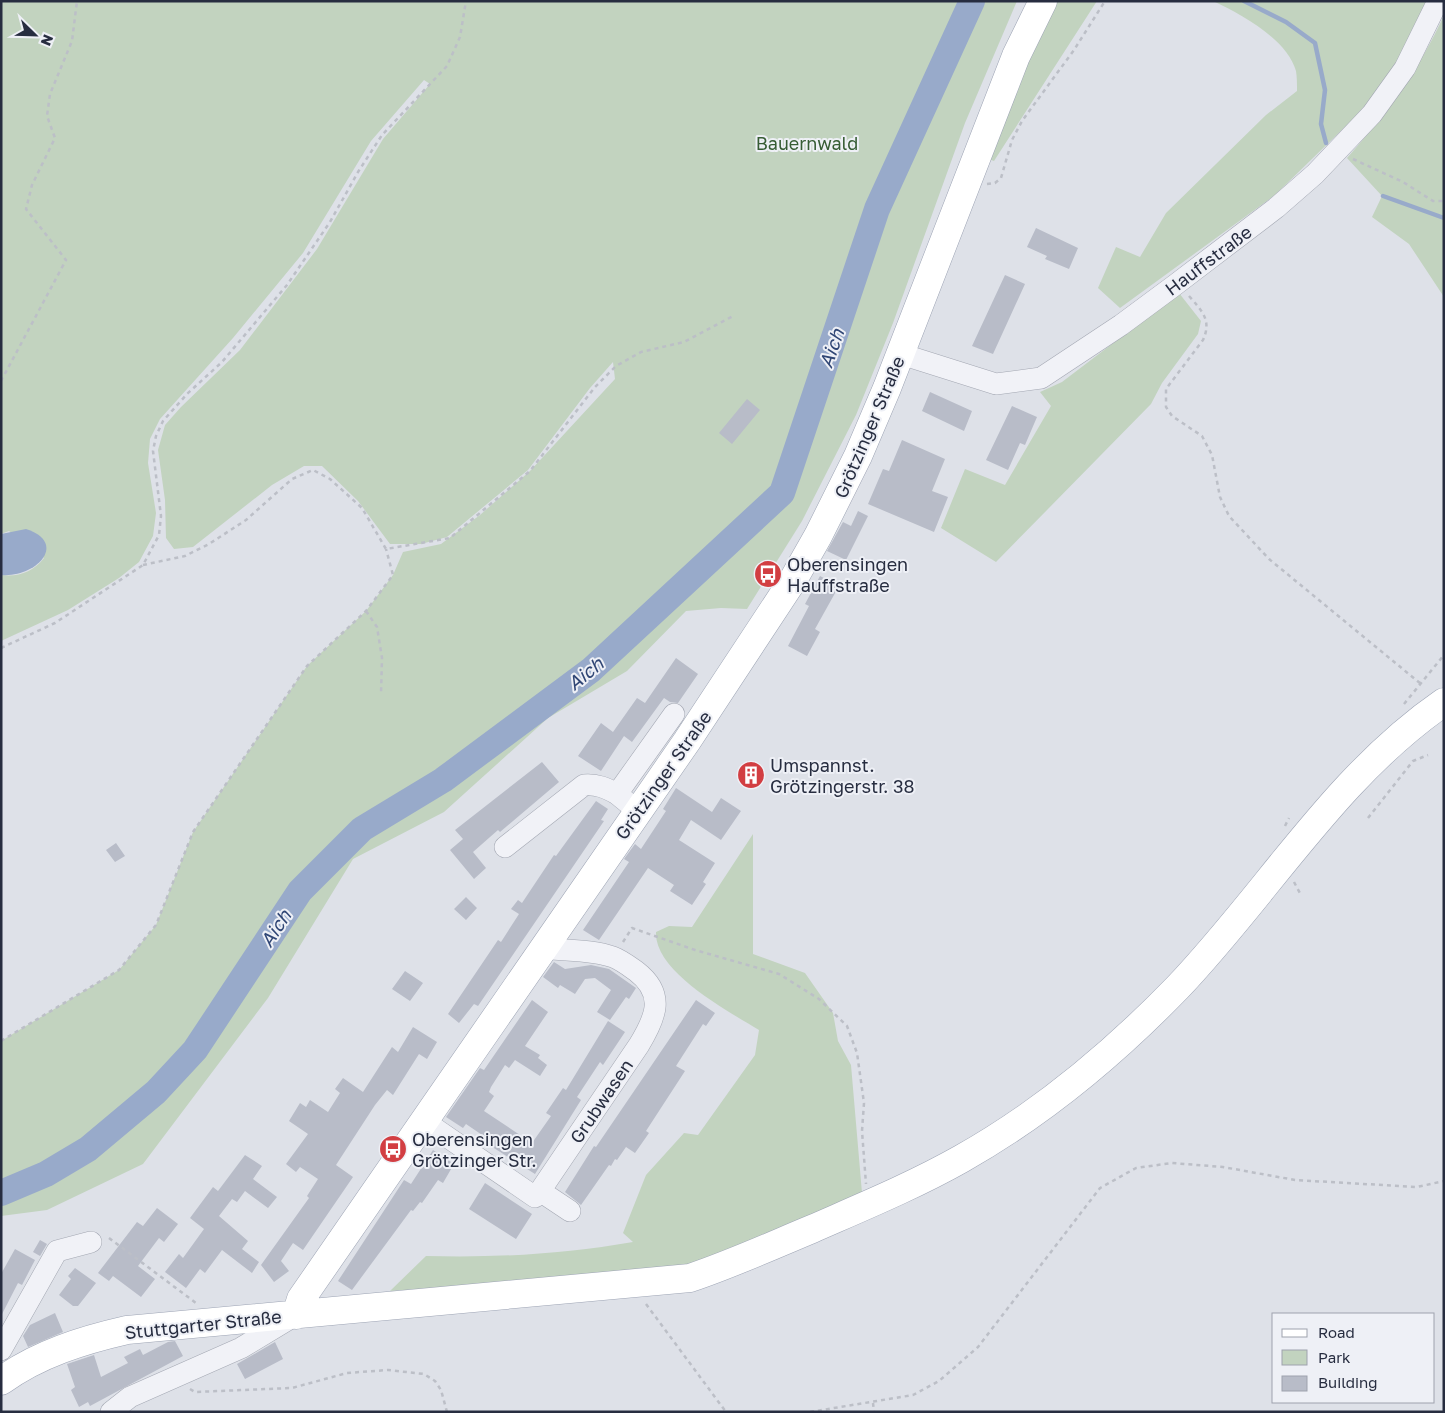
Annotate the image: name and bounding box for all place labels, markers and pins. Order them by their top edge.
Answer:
place label: Oberensingen Hauffstraße [787,553,908,596]
bus stop icon: Oberensingen Hauffstraße [753,559,783,589]
place label: Umspannst. Grötzingerstr. 38 [770,754,915,797]
building icon: Umspannst. Grötzingerstr. 38 [736,760,766,790]
place label: Oberensingen Grötzinger Str. [412,1128,537,1171]
bus stop icon: Oberensingen Grötzinger Str. [378,1134,408,1164]

